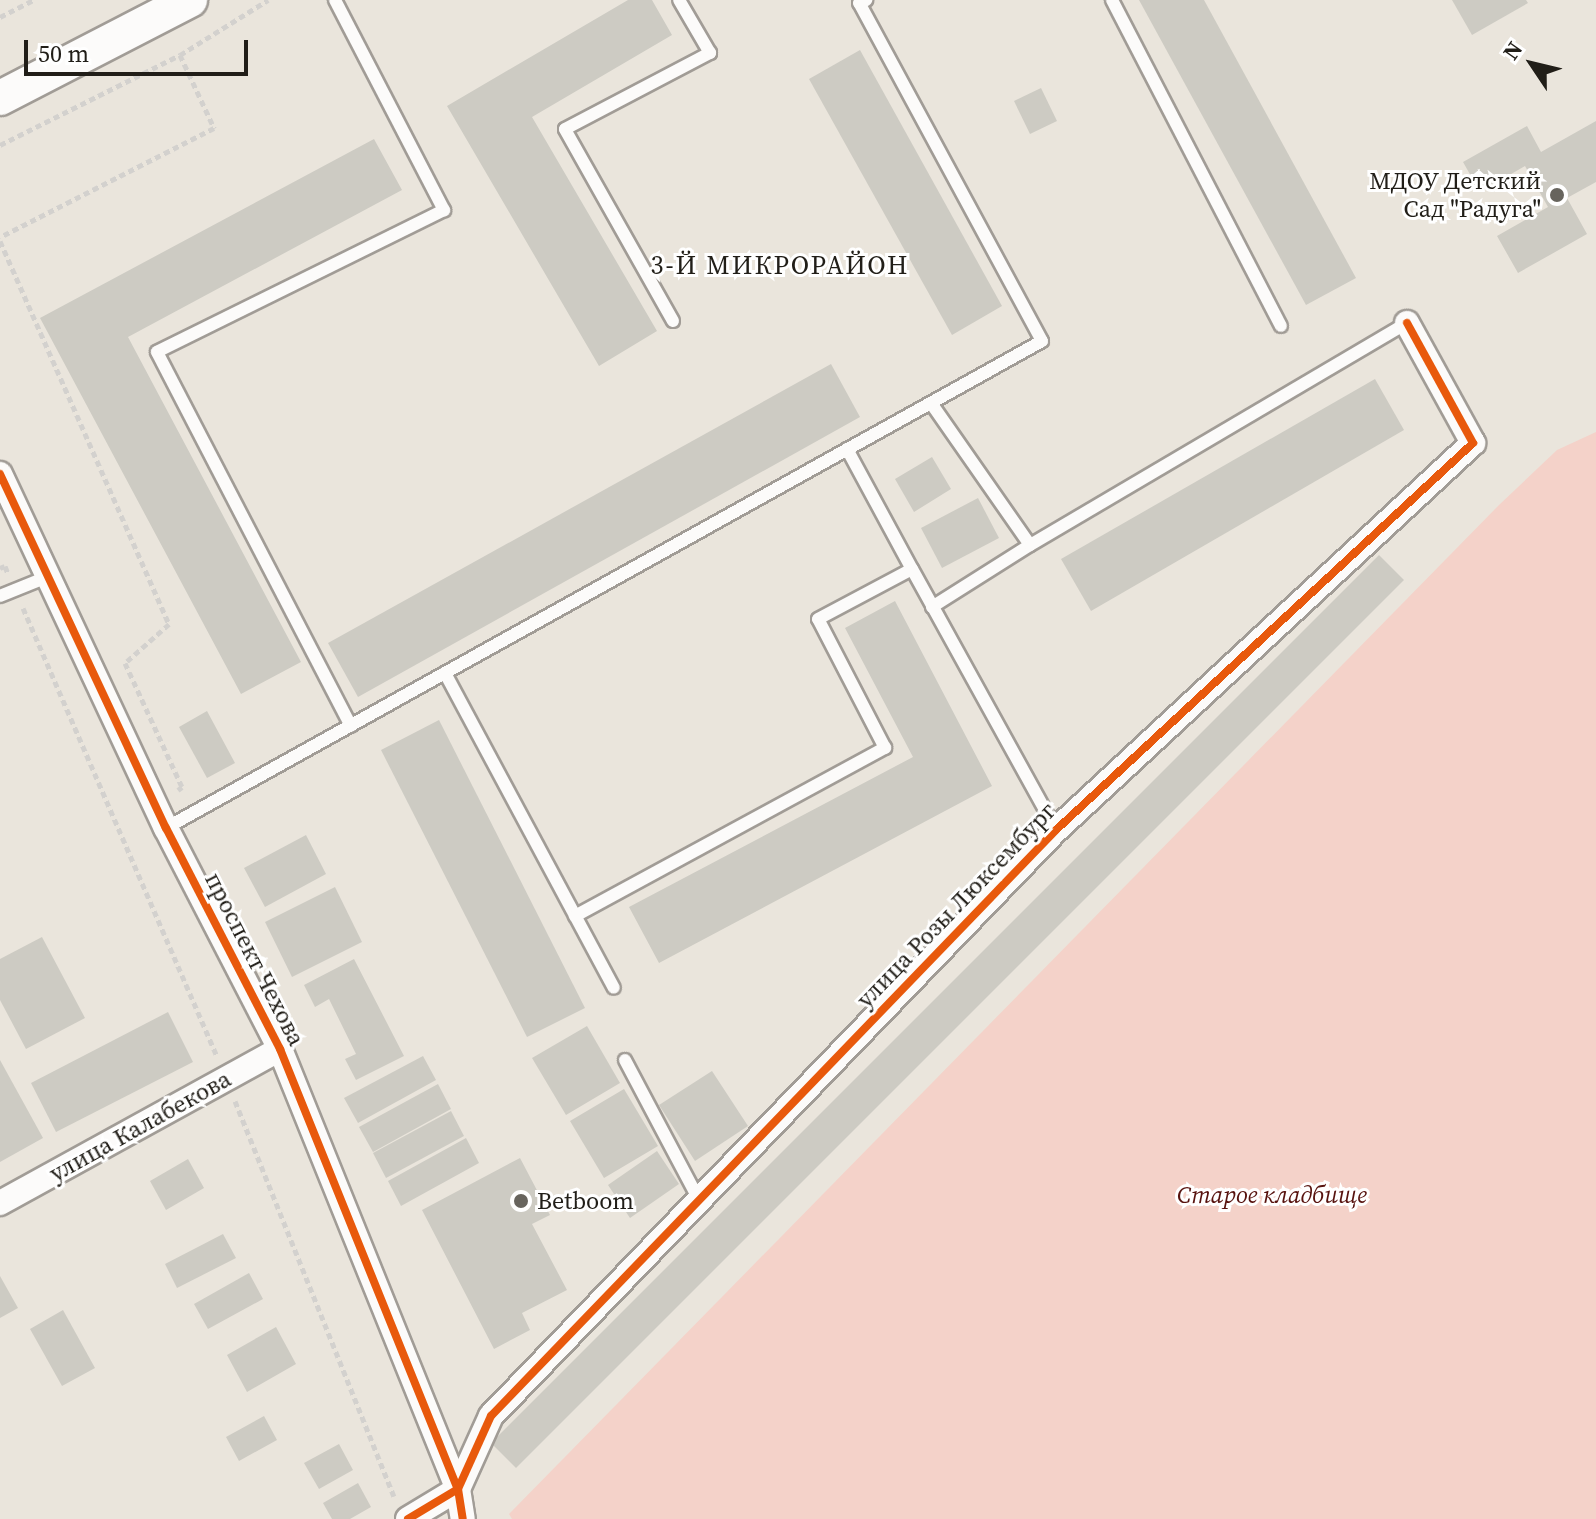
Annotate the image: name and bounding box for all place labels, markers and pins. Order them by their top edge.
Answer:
place label: МДОУ Детский Сад "Радуга" [1368,167,1541,223]
marker: МДОУ Детский Сад "Радуга" [1548,186,1566,204]
place label: Betboom [537,1187,634,1215]
marker: Betboom [512,1192,530,1210]

